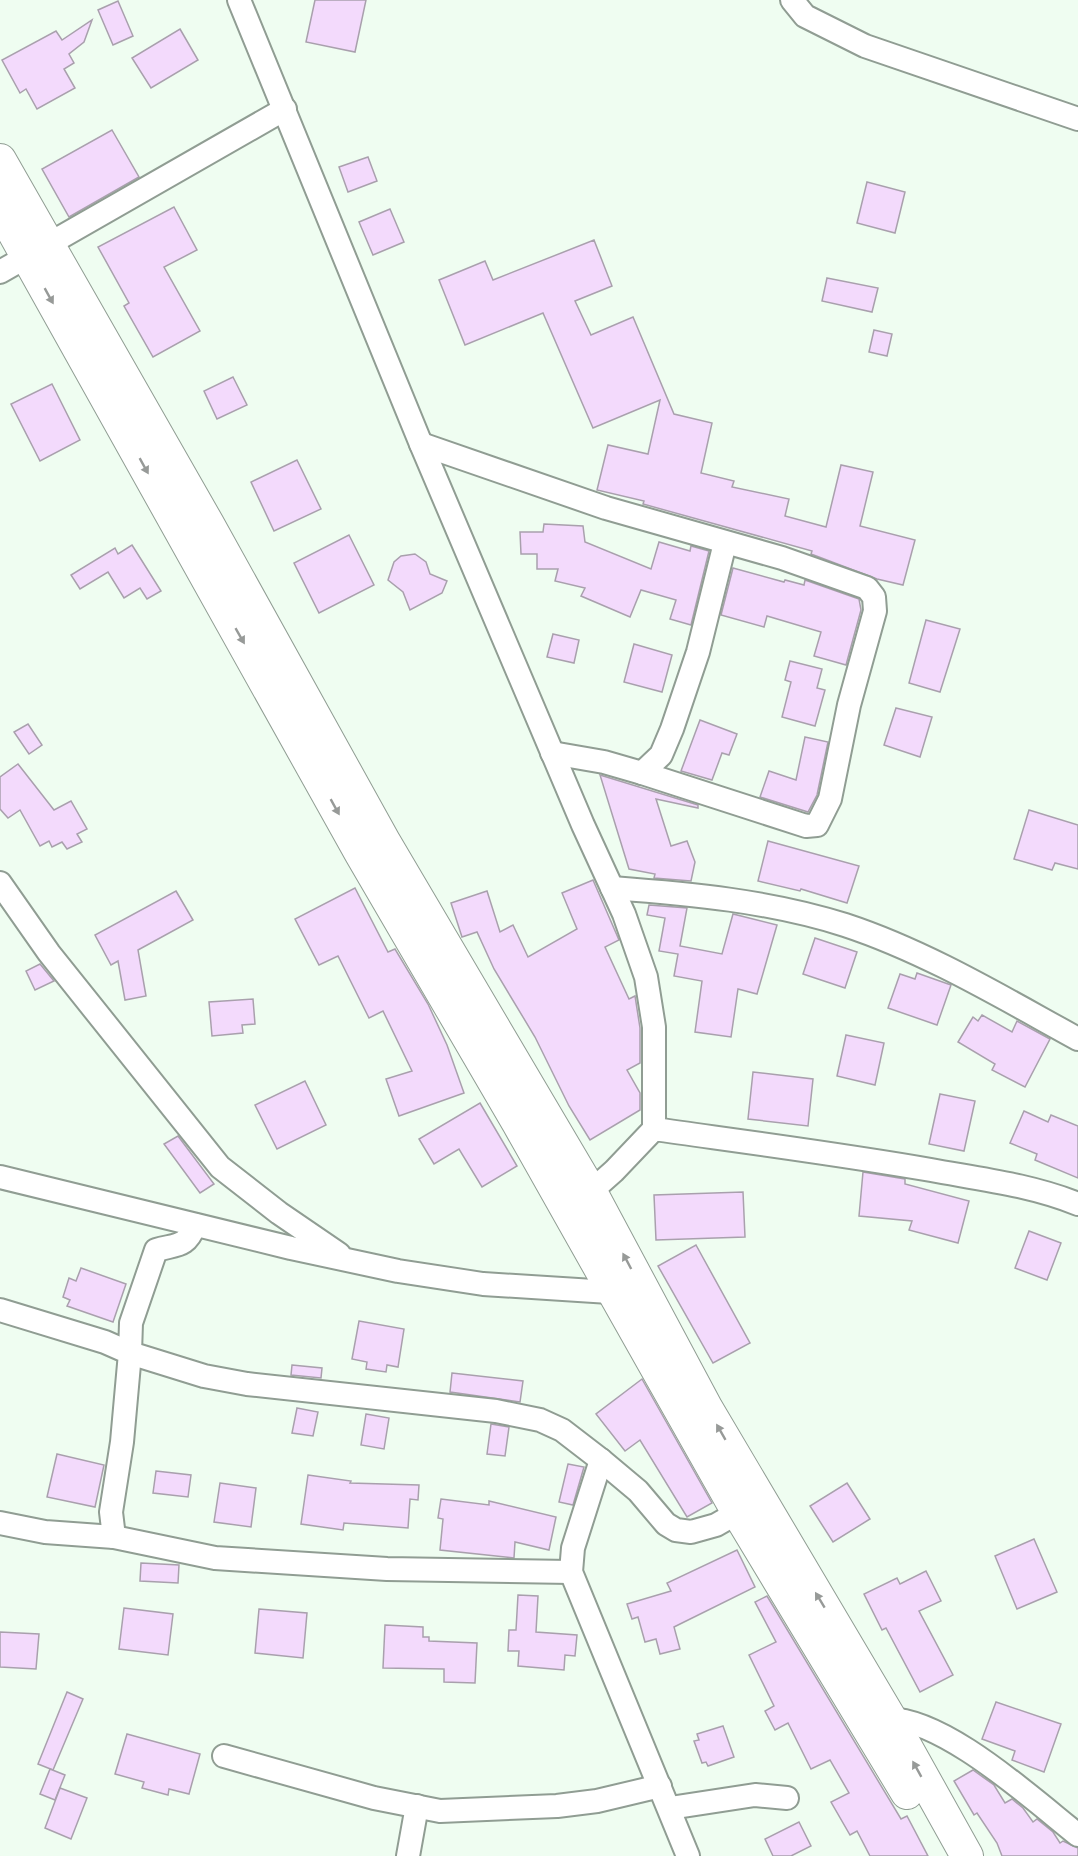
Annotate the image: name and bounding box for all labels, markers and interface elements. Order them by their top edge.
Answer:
one-way arrow [44,288,54,305]
one-way arrow [139,458,149,475]
one-way arrow [234,628,245,644]
one-way arrow [330,798,340,815]
one-way arrow [622,1252,632,1269]
one-way arrow [716,1423,726,1440]
one-way arrow [815,1591,825,1608]
one-way arrow [912,1760,922,1777]

